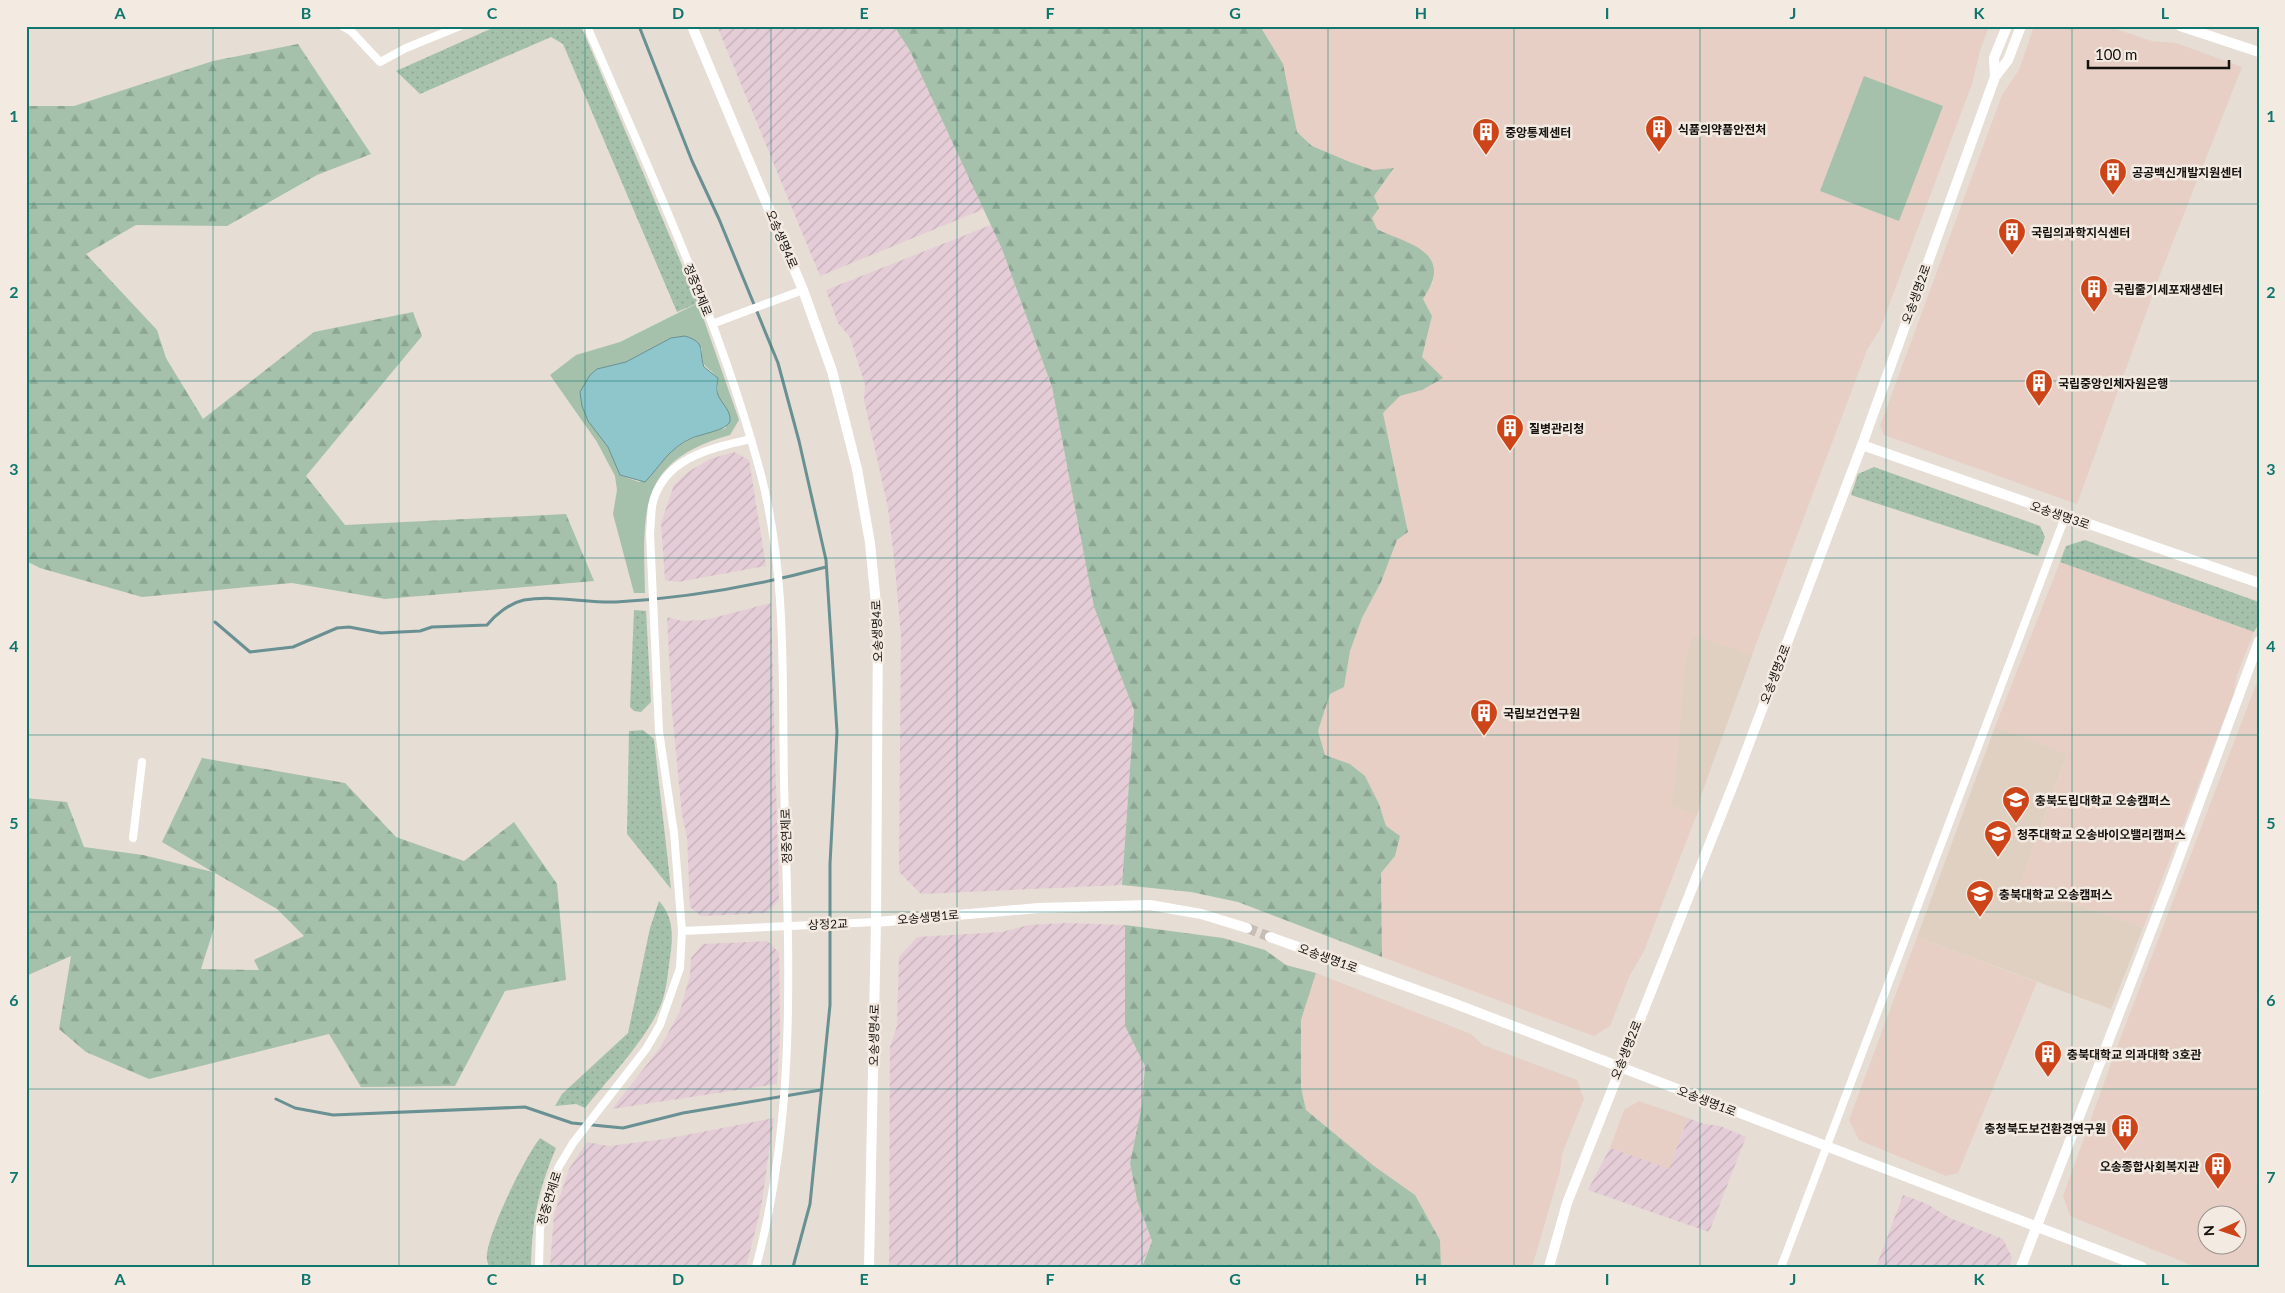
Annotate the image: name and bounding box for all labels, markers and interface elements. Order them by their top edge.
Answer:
text: A [113,3,126,22]
text: B [301,3,311,22]
text: C [487,3,498,22]
text: D [672,3,684,22]
text: E [859,3,869,22]
text: F [1045,3,1055,22]
text: G [1229,3,1241,22]
text: H [1415,3,1427,22]
text: I [1605,3,1609,22]
text: J [1790,3,1796,22]
text: K [1974,3,1986,22]
text: L [2161,3,2170,22]
scale bar [2088,38,2229,70]
text: 100 m [2095,45,2137,63]
text: 1 [9,106,19,125]
text: 1 [2266,106,2276,125]
building icon: 식품의약품안전처 [1644,114,1674,153]
building icon: 중앙통제센터 [1471,117,1501,156]
place label: 식품의약품안전처 [1678,122,1766,137]
place label: 중앙통제센터 [1505,125,1571,140]
building icon: 공공백신개발지원센터 [2098,157,2128,196]
place label: 공공백신개발지원센터 [2132,165,2242,180]
street label: 오송생명4로 [763,207,801,271]
building icon: 국립의과학지식센터 [1997,217,2027,256]
place label: 국립의과학지식센터 [2031,225,2130,240]
street label: 정중연제로 [681,262,715,318]
street label: 오송생명2로 [1898,262,1934,326]
building icon: 국립줄기세포재생센터 [2079,274,2109,313]
text: 2 [9,282,19,301]
place label: 국립줄기세포재생센터 [2113,282,2223,297]
text: 2 [2266,282,2276,301]
building icon: 국립중앙인체자원은행 [2024,368,2054,407]
place label: 국립중앙인체자원은행 [2058,376,2168,391]
building icon: 질병관리청 [1495,413,1525,452]
place label: 질병관리청 [1529,421,1584,436]
text: 3 [9,459,19,478]
text: 3 [2266,459,2276,478]
street label: 오송생명3로 [2028,498,2092,532]
street label: 오송생명4로 [868,600,886,662]
text: 4 [9,636,19,655]
text: 4 [2266,636,2276,655]
street label: 오송생명2로 [1757,642,1793,706]
building icon: 국립보건연구원 [1469,698,1499,737]
place label: 국립보건연구원 [1503,706,1580,721]
school or university icon: 충북도립대학교 오송캠퍼스 [2001,785,2031,824]
place label: 충북도립대학교 오송캠퍼스 [2035,793,2170,808]
street label: 정중연제로 [778,808,794,864]
text: 5 [9,813,19,832]
text: 5 [2266,813,2276,832]
school or university icon: 청주대학교 오송바이오밸리캠퍼스 [1983,819,2013,858]
place label: 청주대학교 오송바이오밸리캠퍼스 [2017,827,2186,842]
school or university icon: 충북대학교 오송캠퍼스 [1965,879,1995,918]
place label: 충북대학교 오송캠퍼스 [1999,887,2112,902]
street label: 오송생명1로 [896,907,960,927]
street label: 상정2교 [808,916,848,932]
street label: 오송생명1로 [1296,940,1360,976]
text: 6 [9,990,19,1009]
text: 6 [2266,990,2276,1009]
street label: 오송생명4로 [866,1004,882,1066]
street label: 오송생명2로 [1607,1018,1645,1082]
building icon: 충북대학교 의과대학 3호관 [2033,1039,2063,1078]
place label: 충북대학교 의과대학 3호관 [2067,1047,2201,1062]
street label: 오송생명1로 [1675,1083,1739,1119]
building icon: 충청북도보건환경연구원 [2110,1113,2140,1152]
place label: 충청북도보건환경연구원 [1985,1121,2106,1136]
building icon: 오송종합사회복지관 [2203,1151,2233,1190]
place label: 오송종합사회복지관 [2100,1159,2199,1174]
text: 7 [9,1167,19,1186]
text: 7 [2266,1167,2276,1186]
street label: 정중연제로 [534,1169,564,1227]
north arrow [2198,1206,2248,1256]
text: N [2200,1225,2217,1237]
text: A [113,1269,126,1288]
text: B [301,1269,311,1288]
text: C [487,1269,498,1288]
text: D [672,1269,684,1288]
text: E [859,1269,869,1288]
text: F [1045,1269,1055,1288]
text: G [1229,1269,1241,1288]
text: H [1415,1269,1427,1288]
text: I [1605,1269,1609,1288]
text: J [1790,1269,1796,1288]
text: K [1974,1269,1986,1288]
text: L [2161,1269,2170,1288]

